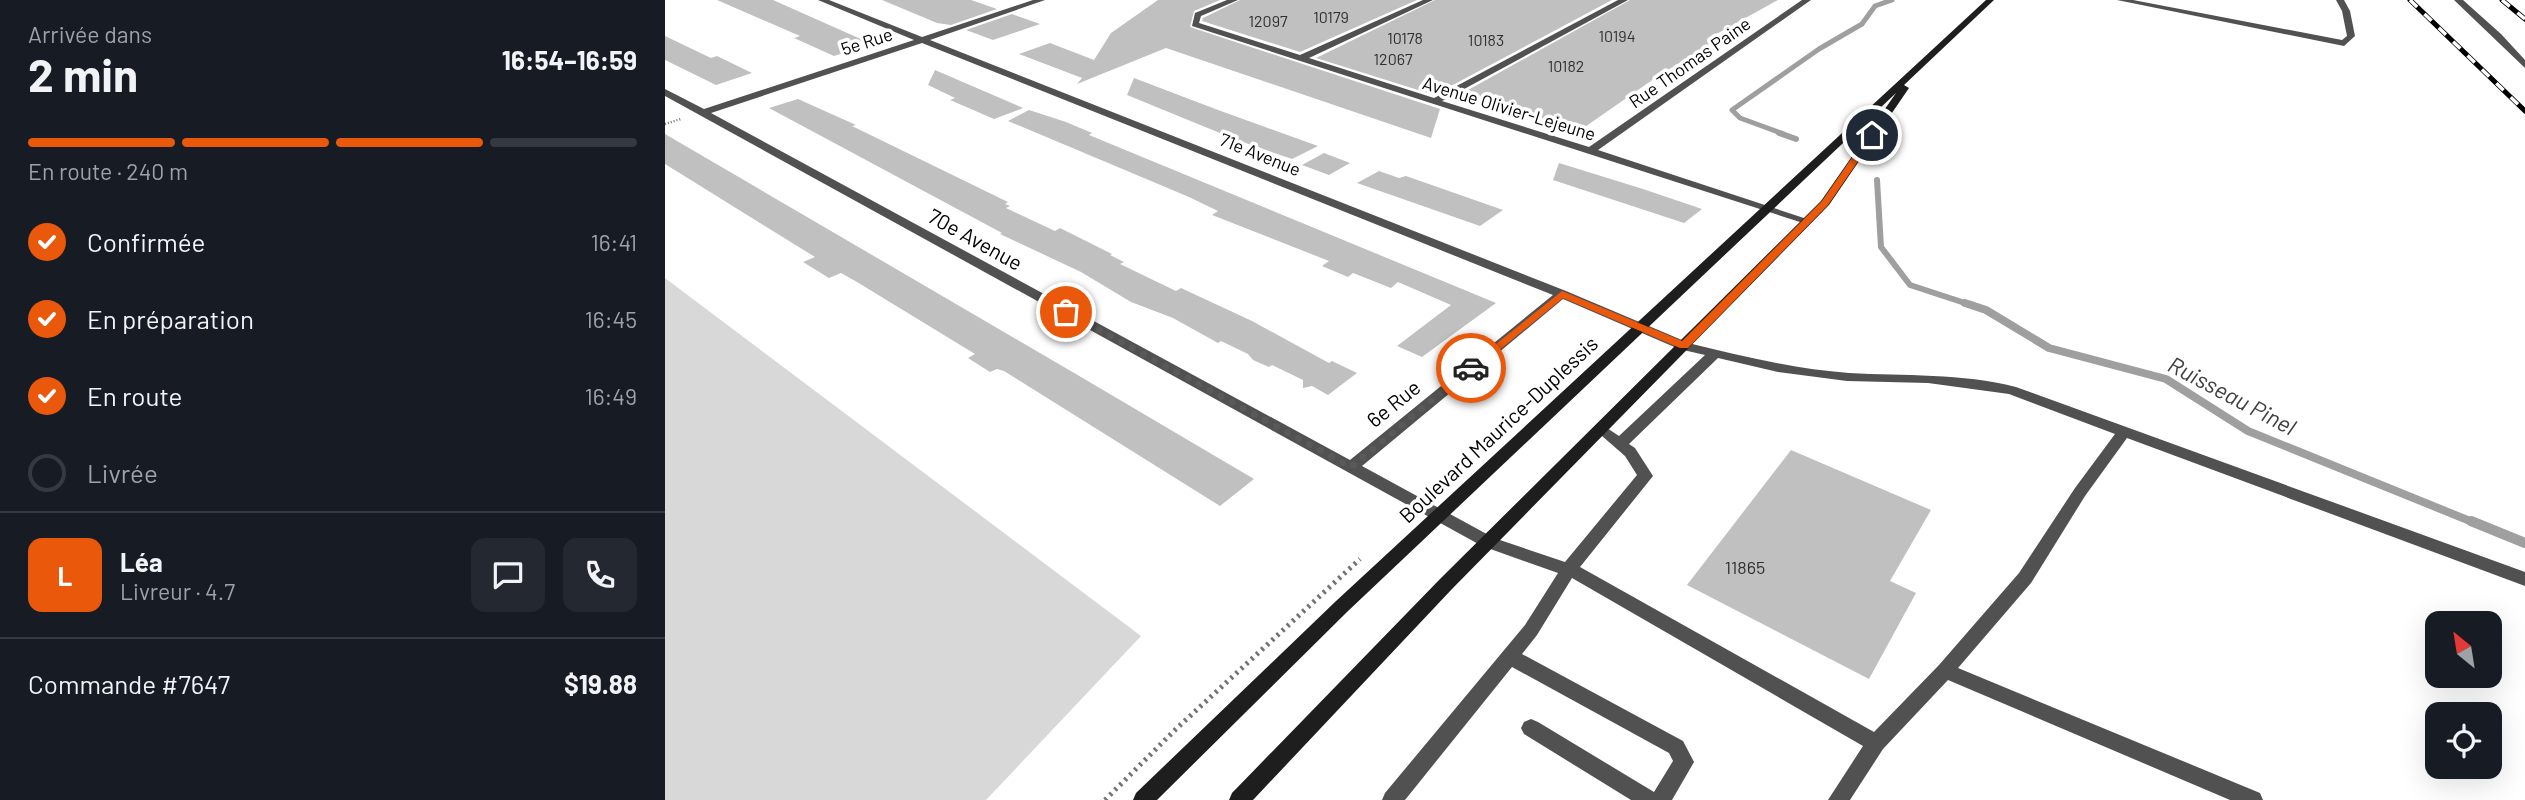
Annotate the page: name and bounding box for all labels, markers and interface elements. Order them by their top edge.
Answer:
house number: 10179 [1313,7,1349,26]
house number: 12097 [1248,11,1288,30]
street label: Rue Thomas Paine [1624,12,1754,112]
text: Arrivée dans [28,20,152,48]
street label: 5e Rue [838,22,895,60]
house number: 10194 [1599,26,1635,45]
house number: 10178 [1387,28,1423,47]
house number: 10183 [1468,30,1504,49]
text: 16:54–16:59 [502,44,637,75]
text: 2 min [28,46,138,101]
house number: 12067 [1373,49,1413,68]
house number: 10182 [1548,56,1584,75]
street label: Avenue Olivier-Lejeune [1420,71,1598,145]
pin [1842,105,1902,165]
icon: home [1853,116,1891,154]
street label: 71e Avenue [1217,128,1304,180]
text: En route · 240 m [28,157,188,185]
street label: 70e Avenue [924,203,1027,275]
icon: check [28,223,66,261]
text: Confirmée [87,226,205,257]
text: 16:41 [591,228,637,256]
pin [1036,282,1096,342]
icon: bag [1047,293,1085,331]
icon: check [28,300,66,338]
text: En préparation [87,303,254,334]
text: 16:45 [585,305,637,333]
street label: Boulevard Maurice-Duplessis [1394,330,1602,528]
courier [1436,333,1506,403]
icon: car [1452,349,1490,387]
water label: Ruisseau Pinel [2164,350,2301,441]
street label: 6e Rue [1361,374,1425,432]
icon: check [28,377,66,415]
text: En route [87,380,182,411]
text: 16:49 [585,382,637,410]
text: Livrée [87,457,158,488]
button: chat [471,538,545,612]
button: phone [563,538,637,612]
text: Léa [120,546,163,577]
house number: 11865 [1725,556,1765,578]
text: L [58,560,72,591]
text: Livreur · 4.7 [120,577,235,605]
north arrow [2425,611,2503,688]
map controls [2425,611,2502,779]
text: Commande #7647 [28,668,230,699]
text: $19.88 [564,668,637,699]
button: locate [2425,702,2502,779]

